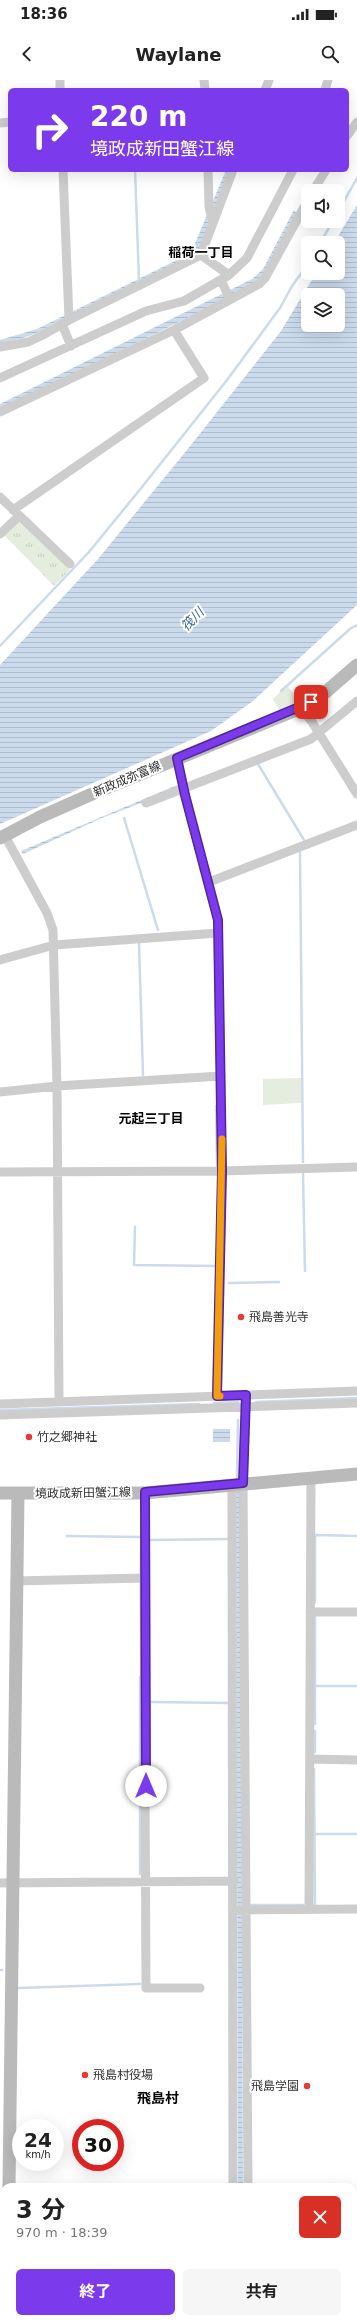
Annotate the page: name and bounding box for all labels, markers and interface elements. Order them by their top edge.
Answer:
text: 18:36 [20,5,68,23]
icon: back [16,43,38,65]
icon: search [319,43,341,65]
text: Waylane [136,44,221,65]
text: 220 m [90,100,187,133]
icon: right [24,104,76,156]
text: 境政成新田蟹江線 [90,138,234,159]
map controls [301,184,345,332]
button: sound [301,184,345,228]
button: search [301,236,345,280]
district label: 稲荷一丁目 [168,245,234,260]
button: layers [301,288,345,332]
water label: 筏川 [178,603,208,634]
pin [294,685,328,719]
icon: arrive [300,691,322,713]
street label: 新政成弥富線 [91,758,163,800]
district label: 元起三丁目 [118,1111,184,1126]
place label: 飛島善光寺 [249,1310,309,1324]
marker: 飛島善光寺 [236,1312,246,1322]
place label: 竹之郷神社 [37,1430,97,1444]
marker: 竹之郷神社 [24,1432,34,1442]
street label: 境政成新田蟹江線 [35,1485,131,1501]
position arrow [125,1765,167,1807]
place label: 飛島村役場 [93,2068,153,2082]
marker: 飛島村役場 [80,2070,90,2080]
place label: 飛島学園 [251,2079,299,2093]
marker: 飛島学園 [302,2081,312,2091]
district label: 飛島村 [137,2090,179,2106]
speed limit sign: 30 [72,2119,124,2171]
text: 24 [24,2128,52,2152]
text: km/h [25,2149,51,2160]
text: 3 分 [16,2196,65,2224]
button: close [299,2196,341,2238]
text: 970 m · 18:39 [16,2225,107,2240]
button: 終了 [16,2269,175,2315]
button: 共有 [183,2269,341,2315]

